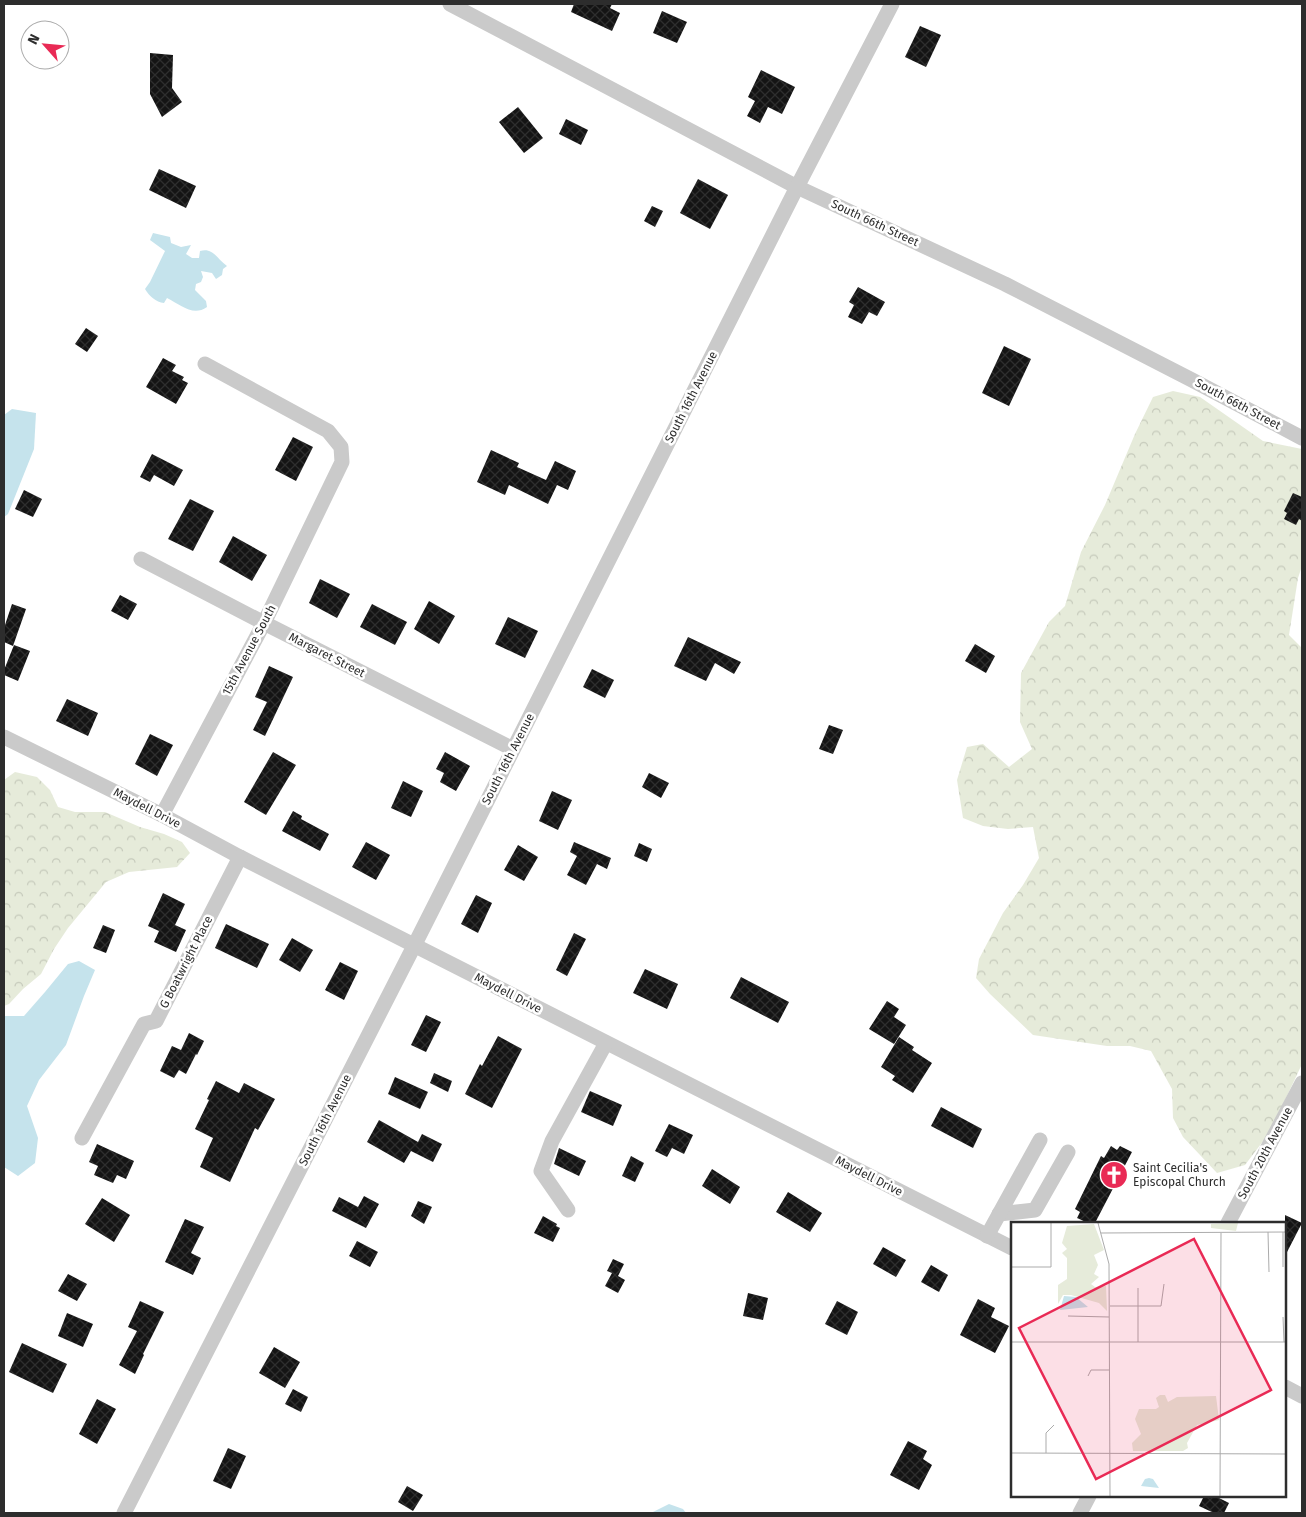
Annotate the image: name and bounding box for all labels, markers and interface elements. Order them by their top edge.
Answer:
north arrow [20,20,70,70]
text: N [24,31,44,47]
street label: South 66th Street [829,197,922,250]
street label: South 16th Avenue [662,349,720,445]
street label: South 66th Street [1193,376,1284,433]
street label: 15th Avenue South [219,602,279,698]
street label: Margaret Street [287,630,368,681]
street label: South 16th Avenue [479,711,537,807]
street label: Maydell Drive [111,785,183,831]
street label: G Boatwright Place [157,913,215,1011]
street label: Maydell Drive [472,970,544,1016]
street label: South 16th Avenue [296,1072,354,1168]
street label: South 20th Avenue [1235,1105,1295,1201]
street label: Maydell Drive [833,1153,905,1199]
church icon: Saint Cecilia's Episcopal Church [1099,1160,1129,1190]
place label: Saint Cecilia's Episcopal Church [1133,1161,1226,1189]
inset map [1011,1222,1286,1497]

